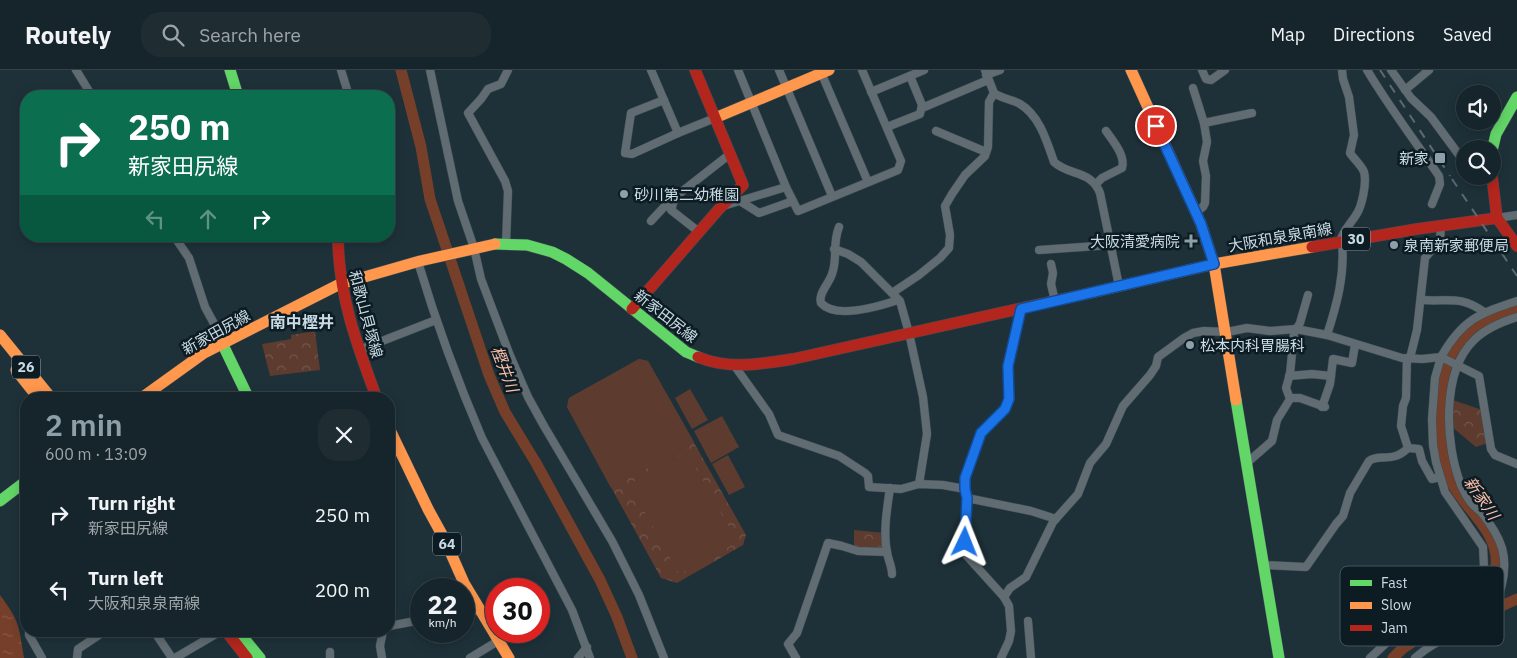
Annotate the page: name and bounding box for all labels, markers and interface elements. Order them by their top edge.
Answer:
search box [141,12,491,57]
text: Routely [25,19,111,51]
icon: search [159,21,187,49]
text: Search here [199,23,301,47]
text: Map [1270,23,1305,46]
text: Directions [1333,23,1415,46]
text: Saved [1443,23,1492,46]
map controls [1456,85,1501,185]
button: sound [1456,85,1501,130]
text: 250 m [128,104,231,150]
pin [1135,105,1177,147]
icon: right [45,110,110,175]
icon: arrive [1142,112,1170,140]
button: search [1456,140,1501,185]
place label: 新家 [1399,149,1429,168]
text: 新家田尻線 [128,151,238,180]
marker: 新家 [1433,151,1447,165]
place label: 砂川第二幼稚園 [634,185,739,204]
marker: 砂川第二幼稚園 [618,188,630,200]
icon: left [141,205,169,233]
icon: ahead [194,205,222,233]
icon: right [247,205,275,233]
street label: 大阪和泉泉南線 [1227,219,1333,255]
road number: 30 [1342,227,1370,250]
place label: 大阪清愛病院 [1090,232,1180,251]
marker: 大阪清愛病院 [1184,234,1198,248]
place label: 泉南新家郵便局 [1404,236,1509,255]
marker: 泉南新家郵便局 [1388,239,1400,251]
street label: 和歌山貝塚線 [345,268,387,360]
street label: 新家田尻線 [631,285,701,347]
street label: 新家田尻線 [179,306,253,358]
district label: 南中樫井 [270,312,334,332]
place label: 松本内科胃腸科 [1200,336,1305,355]
marker: 松本内科胃腸科 [1184,339,1196,351]
water label: 樫井川 [487,343,524,397]
road number: 26 [12,356,40,378]
text: 2 min [45,405,123,444]
button: close [318,409,370,461]
text: 600 m · 13:09 [45,444,147,464]
water label: 新家川 [1460,473,1505,525]
text: Turn right [88,491,175,515]
icon: right [45,501,73,529]
text: 250 m [315,503,370,527]
position arrow [938,515,990,567]
text: 新家田尻線 [88,518,168,538]
road number: 64 [433,532,461,556]
text: Turn left [88,566,164,590]
legend [1340,566,1504,646]
text: Fast [1381,574,1407,592]
icon: left [45,576,73,604]
text: 200 m [315,578,370,602]
speed limit sign: 30 [485,578,550,643]
text: 22 [427,588,458,621]
text: 大阪和泉泉南線 [88,593,200,613]
text: Slow [1381,596,1412,614]
text: km/h [428,615,457,630]
text: Jam [1381,619,1408,637]

